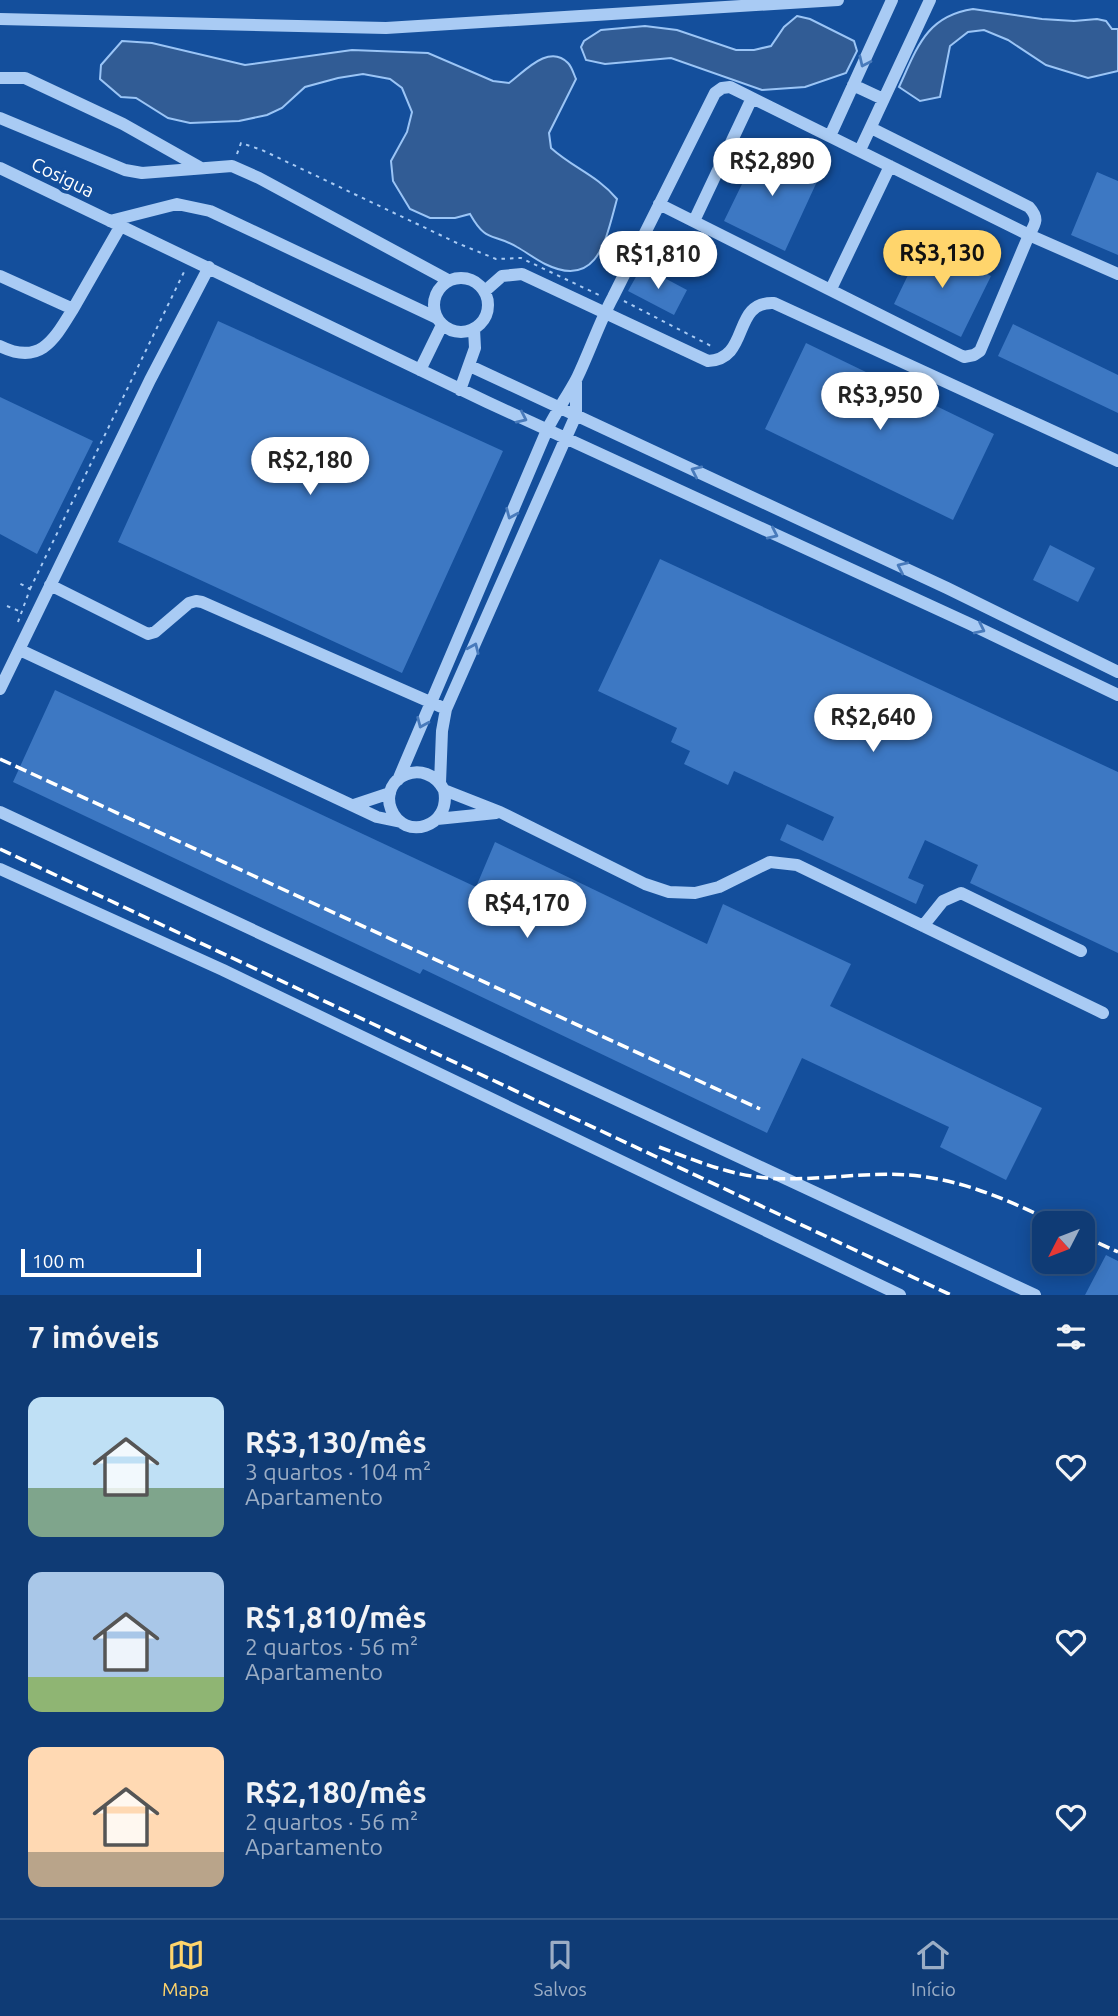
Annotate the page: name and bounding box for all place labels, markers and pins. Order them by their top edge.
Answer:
pin: R$2,890 [707,138,837,198]
pin: R$3,130 [877,230,1007,290]
pin: R$1,810 [593,232,723,291]
pin: R$3,950 [815,372,945,432]
pin: R$2,180 [245,438,375,497]
pin: R$2,640 [808,694,938,754]
pin: R$4,170 [462,880,592,940]

